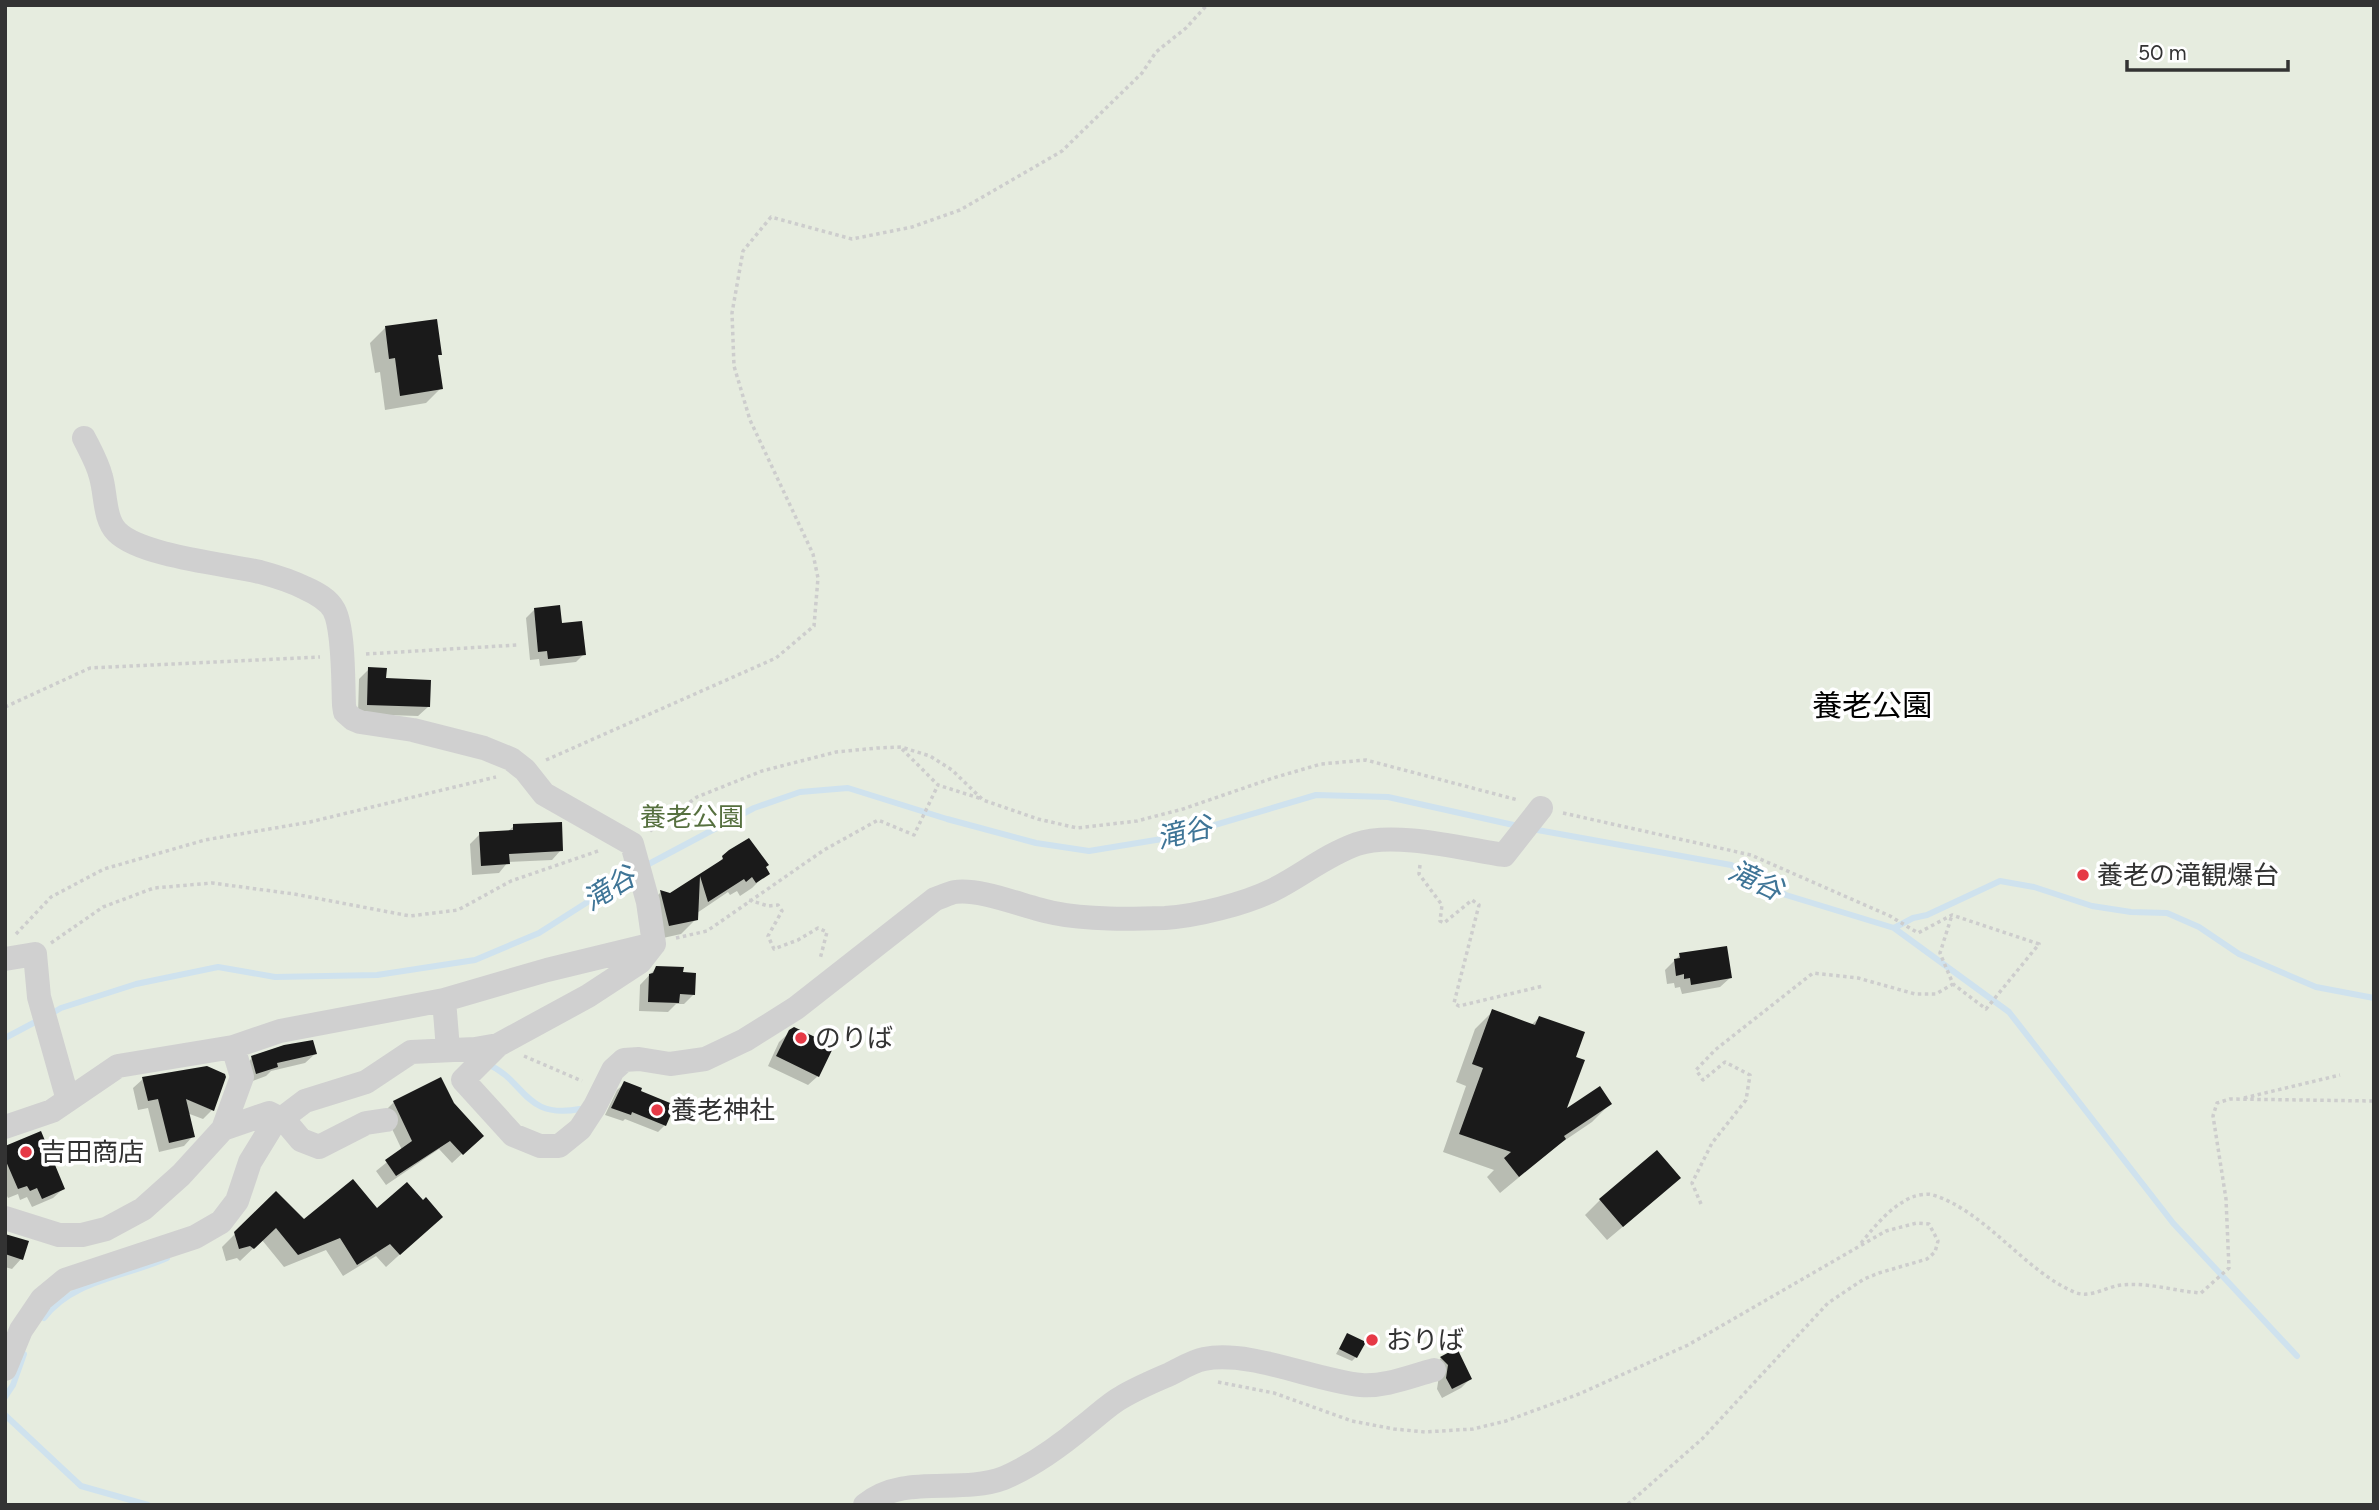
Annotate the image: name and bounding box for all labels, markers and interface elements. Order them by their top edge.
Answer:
scale bar [2127,28,2288,72]
text: 50 m [2138,40,2187,65]
district label: 養老公園 [1812,687,1932,724]
park label: 養老公園 [640,801,744,833]
water label: 滝谷 [1153,808,1217,855]
water label: 滝谷 [1723,853,1790,908]
water label: 滝谷 [576,858,643,917]
place label: 養老の滝観爆台 [2097,859,2279,891]
marker: 養老の滝観爆台 [2075,867,2091,883]
place label: のりば [815,1022,893,1054]
marker: のりば [793,1030,809,1046]
place label: 養老神社 [671,1094,775,1126]
marker: 養老神社 [649,1102,665,1118]
place label: 吉田商店 [40,1136,144,1168]
marker: 吉田商店 [18,1144,34,1160]
place label: おりば [1386,1324,1464,1356]
marker: おりば [1364,1332,1380,1348]

